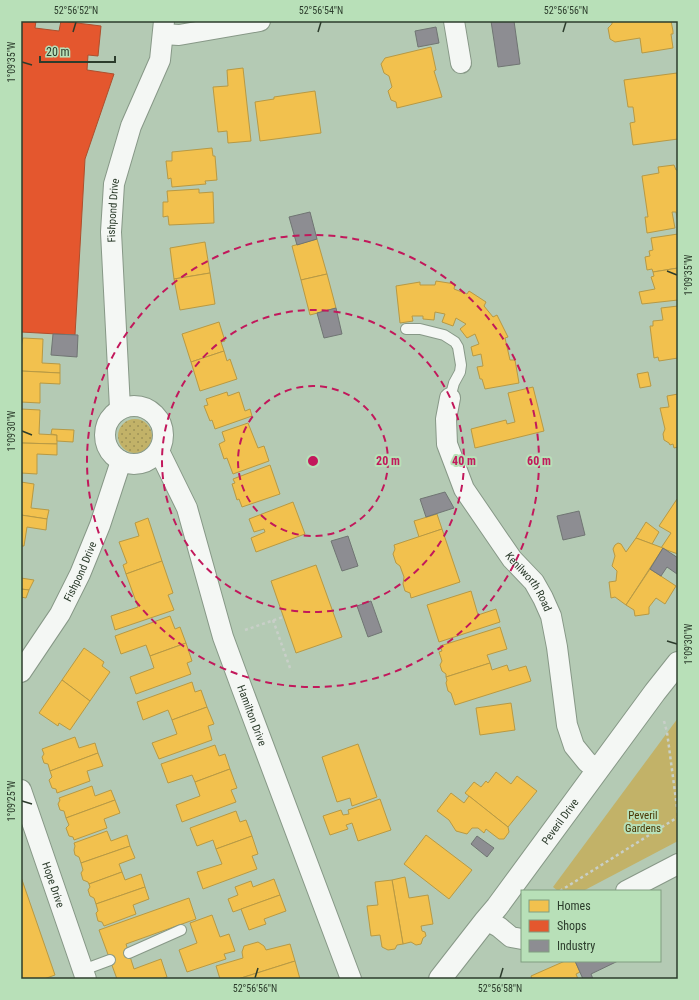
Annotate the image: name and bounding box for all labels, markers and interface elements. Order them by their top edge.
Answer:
text: 52°56'52"N [54,5,98,16]
text: 52°56'54"N [299,5,343,16]
text: 52°56'56"N [544,5,588,16]
scale bar [40,38,115,64]
text: 1°09'35"W [6,41,17,83]
text: 20 m [46,45,70,59]
street label: Fishpond Drive [104,177,122,243]
text: 1°09'35"W [683,254,694,296]
text: 1°09'30"W [6,410,17,452]
centre of rings [306,454,320,468]
text: 20 m [376,454,400,468]
text: 40 m [452,454,476,468]
text: 60 m [527,454,551,468]
street label: Fishpond Drive [61,540,99,604]
street label: Kenilworth Road [503,550,555,613]
text: 1°09'30"W [683,623,694,665]
street label: Hamilton Drive [235,683,269,748]
text: 1°09'25"W [6,780,17,822]
street label: Peveril Drive [539,796,581,847]
park label: Peveril Gardens [625,809,661,835]
street label: Hope Drive [40,860,67,909]
legend [521,890,661,962]
text: Homes [557,899,591,913]
text: Shops [557,919,586,933]
text: Industry [557,939,595,953]
text: 52°56'56"N [233,983,277,994]
text: 52°56'58"N [478,983,522,994]

